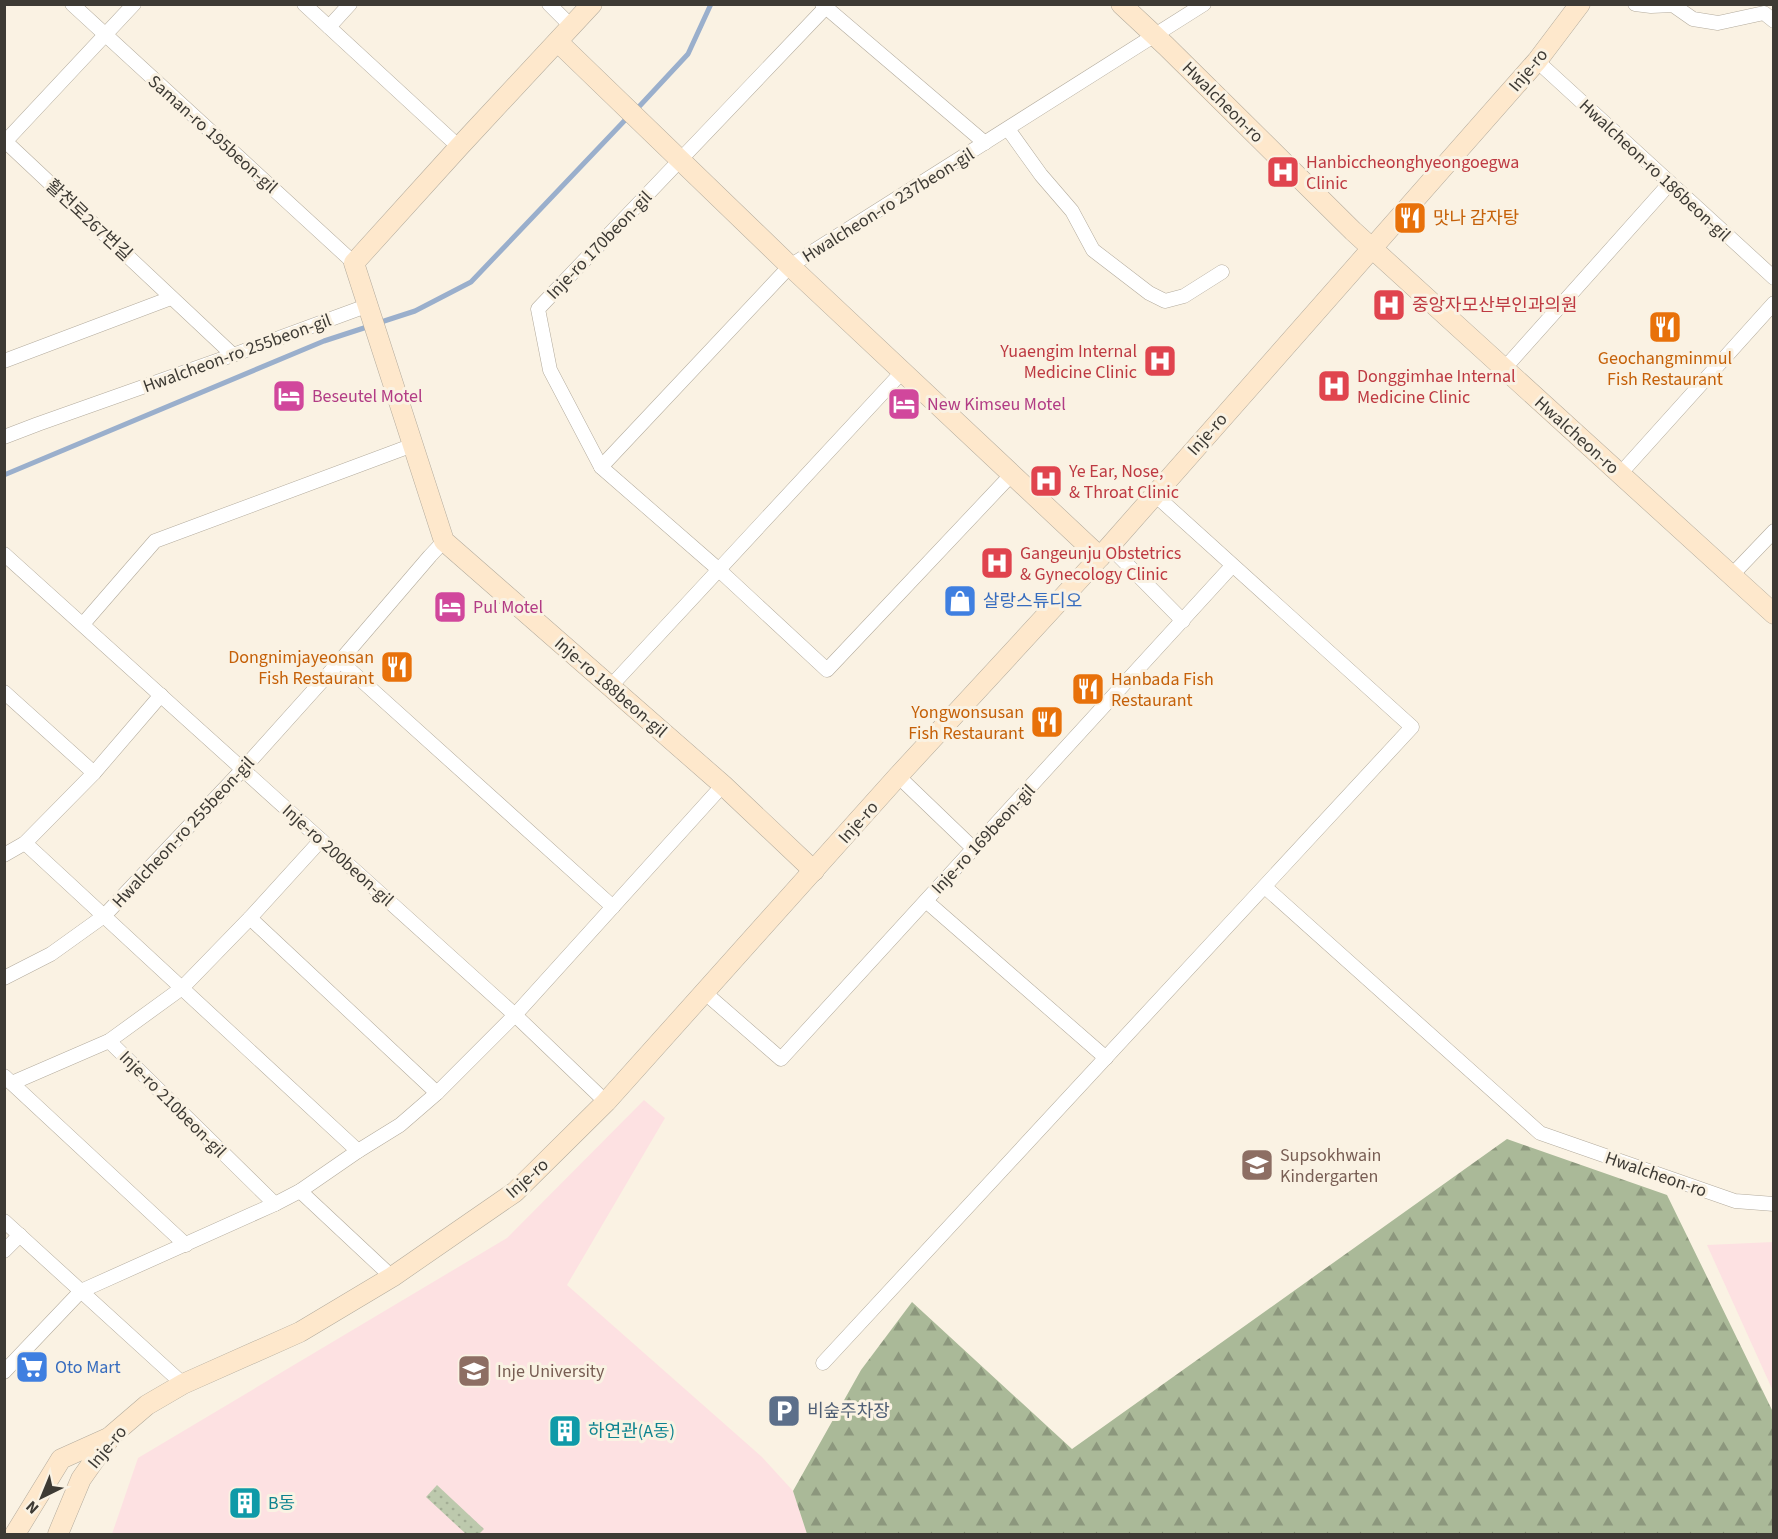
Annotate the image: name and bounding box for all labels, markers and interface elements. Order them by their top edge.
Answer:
street label: Inje-ro [1503,43,1554,97]
street label: Hwalcheon-ro [1176,56,1269,149]
street label: Saman-ro 195beon-gil [142,69,283,199]
street label: Hwalcheon-ro 186beon-gil [1573,93,1736,247]
street label: Hwalcheon-ro 237beon-gil [797,142,979,269]
place label: Hanbiccheonghyeongoegwa Clinic [1306,150,1519,196]
hospital icon: Hanbiccheonghyeongoegwa Clinic [1265,154,1301,190]
street label: 활천로267번길 [40,174,137,267]
street label: Inje-ro 170beon-gil [541,186,658,305]
restaurant icon: 맛나 감자탕 [1392,200,1428,236]
place label: 맛나 감자탕 [1433,206,1519,231]
hospital icon: 중앙자모산부인과의원 [1371,287,1407,323]
place label: 중앙자모산부인과의원 [1412,293,1578,318]
street label: Hwalcheon-ro 255beon-gil [140,308,335,399]
restaurant icon: Geochangminmul Fish Restaurant [1647,309,1683,345]
place label: Yuaengim Internal Medicine Clinic [999,339,1137,385]
hospital icon: Yuaengim Internal Medicine Clinic [1142,343,1178,379]
place label: Geochangminmul Fish Restaurant [1598,346,1732,392]
place label: Donggimhae Internal Medicine Clinic [1357,364,1516,410]
hospital icon: Donggimhae Internal Medicine Clinic [1316,368,1352,404]
hotel icon: Beseutel Motel [271,378,307,414]
place label: Beseutel Motel [312,384,423,409]
hotel icon: New Kimseu Motel [886,386,922,422]
street label: Hwalcheon-ro [1529,391,1624,480]
place label: New Kimseu Motel [927,392,1066,417]
street label: Inje-ro [1182,408,1233,461]
place label: Ye Ear, Nose, & Throat Clinic [1068,459,1179,505]
hospital icon: Ye Ear, Nose, & Throat Clinic [1028,463,1064,499]
place label: Gangeunju Obstetrics & Gynecology Clinic [1020,541,1181,587]
hospital icon: Gangeunju Obstetrics & Gynecology Clinic [979,545,1015,581]
shop icon: 살랑스튜디오 [942,583,978,619]
hotel icon: Pul Motel [432,589,468,625]
place label: 살랑스튜디오 [983,589,1082,614]
place label: Pul Motel [473,595,543,620]
street label: Inje-ro 188beon-gil [549,631,673,743]
place label: Dongnimjayeonsan Fish Restaurant [228,645,374,691]
restaurant icon: Dongnimjayeonsan Fish Restaurant [379,649,415,685]
place label: Hanbada Fish Restaurant [1111,667,1214,713]
restaurant icon: Hanbada Fish Restaurant [1070,671,1106,707]
place label: Yongwonsusan Fish Restaurant [908,700,1024,746]
restaurant icon: Yongwonsusan Fish Restaurant [1029,704,1065,740]
street label: Hwalcheon-ro 255beon-gil [106,751,260,914]
street label: Inje-ro 169beon-gil [926,779,1041,900]
street label: Inje-ro [833,796,884,849]
street label: Inje-ro 200beon-gil [276,799,399,912]
street label: Inje-ro 210beon-gil [114,1045,232,1163]
place label: Supsokhwain Kindergarten [1280,1143,1381,1189]
street label: Hwalcheon-ro [1602,1145,1710,1204]
school or university icon: Supsokhwain Kindergarten [1239,1147,1275,1183]
street label: Inje-ro [501,1153,554,1204]
supermarket icon: Oto Mart [14,1349,50,1385]
school or university icon: Inje University [456,1353,492,1389]
place label: Oto Mart [55,1355,121,1380]
place label: Inje University [497,1359,605,1384]
parking icon: 비숲주차장 [766,1393,802,1429]
place label: 비숲주차장 [807,1399,890,1424]
building icon: 하연관(A동) [547,1413,583,1449]
place label: 하연관(A동) [588,1419,675,1444]
street label: Inje-ro [82,1420,133,1474]
north arrow [12,1467,72,1527]
building icon: B동 [227,1485,263,1521]
place label: B동 [268,1491,295,1516]
text: N [21,1496,44,1519]

